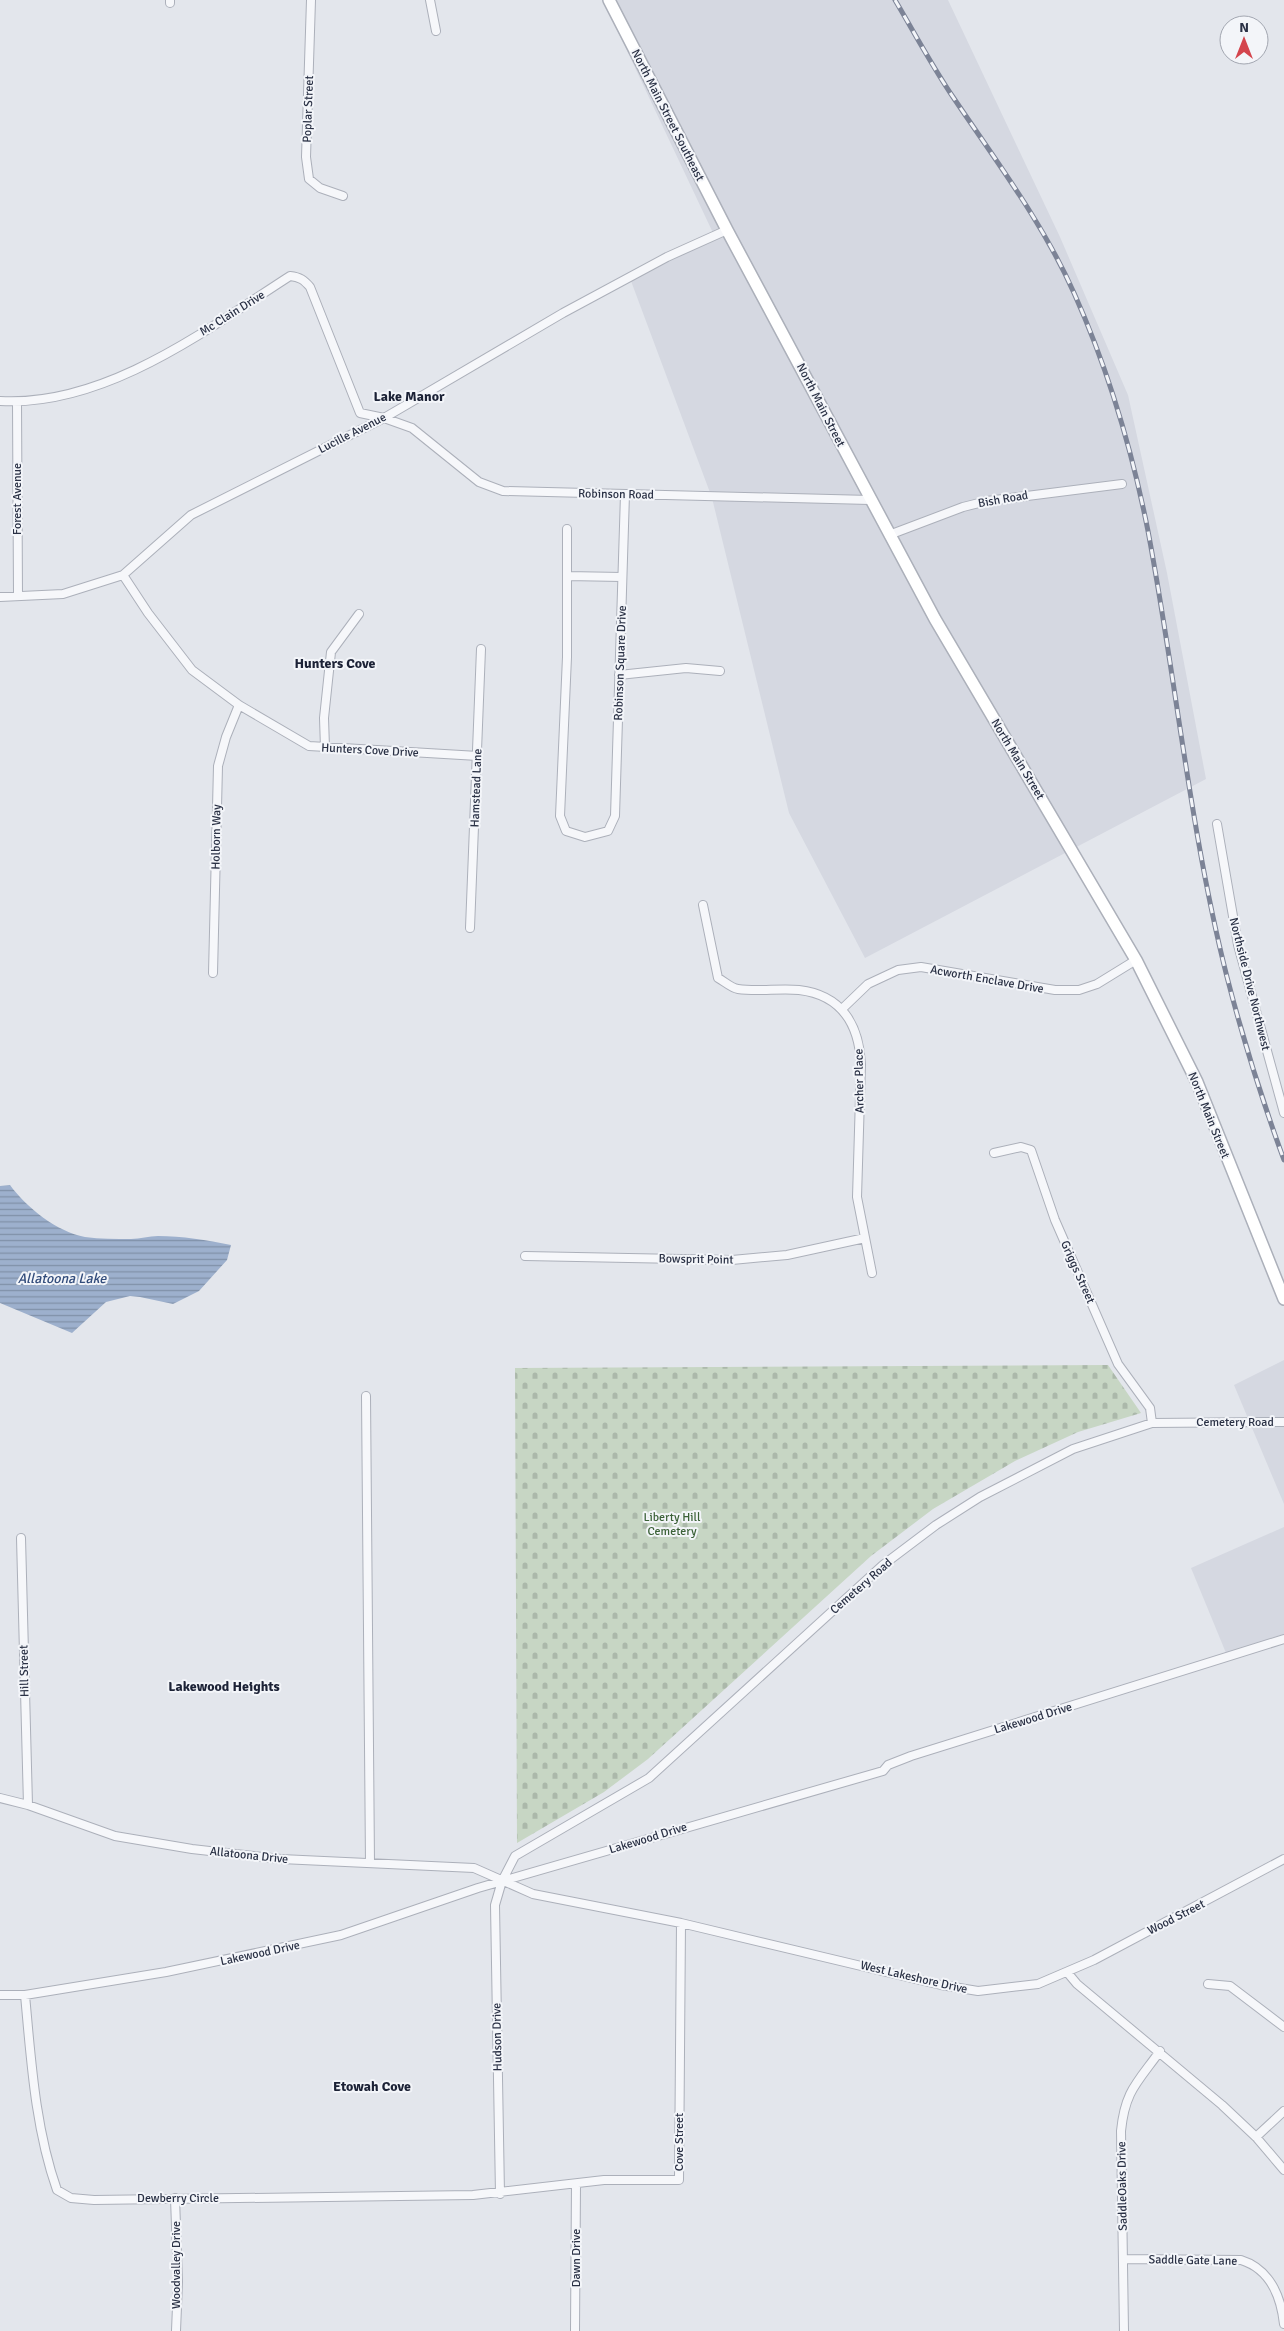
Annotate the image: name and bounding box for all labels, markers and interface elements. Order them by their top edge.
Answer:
north arrow [1219,15,1269,65]
text: N [1239,19,1249,36]
street label: North Main Street Southeast [628,47,707,184]
street label: Poplar Street [300,75,317,143]
street label: Mc Clain Drive [197,287,268,339]
street label: North Main Street [793,361,848,450]
district label: Lake Manor [374,388,445,405]
street label: Lucille Avenue [316,410,389,457]
street label: Forest Avenue [10,463,25,535]
street label: Robinson Road [578,486,654,503]
street label: Bish Road [977,488,1029,511]
street label: Robinson Square Drive [611,605,630,721]
district label: Hunters Cove [294,655,376,672]
street label: North Main Street [987,716,1048,803]
street label: Hunters Cove Drive [321,740,419,761]
street label: Hamstead Lane [468,748,485,828]
street label: Holborn Way [208,804,225,870]
street label: Northside Drive Northwest [1226,916,1273,1052]
street label: Acworth Enclave Drive [929,962,1045,997]
street label: Archer Place [851,1048,868,1114]
street label: North Main Street [1184,1070,1233,1161]
street label: Griggs Street [1057,1238,1098,1306]
street label: Bowsprit Point [658,1251,734,1268]
water label: Allatoona Lake [18,1270,107,1287]
street label: Cemetery Road [1196,1415,1274,1430]
park label: Liberty Hill Cemetery [643,1510,701,1539]
street label: Cemetery Road [827,1555,895,1617]
street label: Hill Street [17,1645,32,1697]
district label: Lakewood Heights [168,1678,280,1695]
street label: Lakewood Drive [992,1700,1074,1737]
street label: Lakewood Drive [607,1820,689,1857]
street label: Allatoona Drive [209,1844,289,1867]
street label: Wood Street [1145,1897,1207,1938]
street label: Lakewood Drive [219,1938,301,1969]
street label: West Lakeshore Drive [859,1958,969,1997]
street label: Hudson Drive [489,2003,506,2071]
district label: Etowah Cove [333,2078,411,2095]
street label: Cove Street [672,2113,687,2171]
street label: SaddleOaks Drive [1114,2141,1131,2231]
street label: Dewberry Circle [137,2191,219,2206]
street label: Woodvalley Drive [169,2221,184,2309]
street label: Dawn Drive [569,2229,584,2287]
street label: Saddle Gate Lane [1149,2252,1237,2269]

